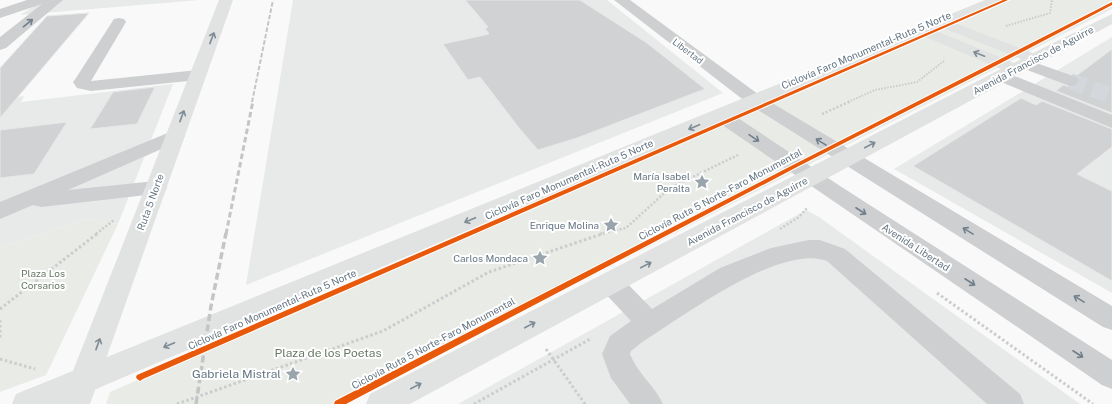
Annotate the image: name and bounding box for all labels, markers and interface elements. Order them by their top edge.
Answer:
street label: Ciclovía Faro Monumental-Ruta 5 Norte [779,9,953,91]
one-way arrow [23,18,34,27]
street label: Avenida Francisco de Aguirre [970,23,1096,97]
one-way arrow [208,33,216,45]
street label: Libertad [671,36,705,66]
one-way arrow [974,50,986,57]
one-way arrow [179,110,187,122]
one-way arrow [688,124,700,132]
one-way arrow [748,134,760,142]
street label: Ciclovía Faro Monumental-Ruta 5 Norte [483,136,655,222]
one-way arrow [815,137,827,145]
one-way arrow [864,141,876,149]
street label: Ciclovía Ruta 5 Norte-Faro Monumental [636,146,804,242]
place label: María Isabel Peralta [633,170,690,194]
street label: Ruta 5 Norte [134,172,166,232]
place icon: María Isabel Peralta [693,173,711,191]
street label: Avenida Francisco de Aguirre [684,174,810,248]
one-way arrow [855,207,866,215]
place icon: Enrique Molina [602,216,620,234]
one-way arrow [465,217,477,224]
place label: Enrique Molina [530,219,599,231]
street label: Avenida Libertad [880,221,952,273]
one-way arrow [962,227,974,235]
place icon: Carlos Mondaca [531,249,549,267]
place label: Carlos Mondaca [453,252,528,264]
one-way arrow [639,260,651,268]
street label: Ciclovía Faro Monumental-Ruta 5 Norte [186,266,358,352]
park label: Plaza Los Corsarios [21,267,65,291]
one-way arrow [964,278,975,286]
street label: Ciclovía Ruta 5 Norte-Faro Monumental [349,295,517,391]
one-way arrow [1074,295,1085,303]
one-way arrow [524,321,536,328]
one-way arrow [94,339,102,351]
one-way arrow [164,341,176,349]
park label: Plaza de los Poetas [275,346,382,360]
one-way arrow [1072,350,1083,358]
place icon: Gabriela Mistral [284,365,302,383]
place label: Gabriela Mistral [192,367,281,381]
one-way arrow [409,381,421,389]

